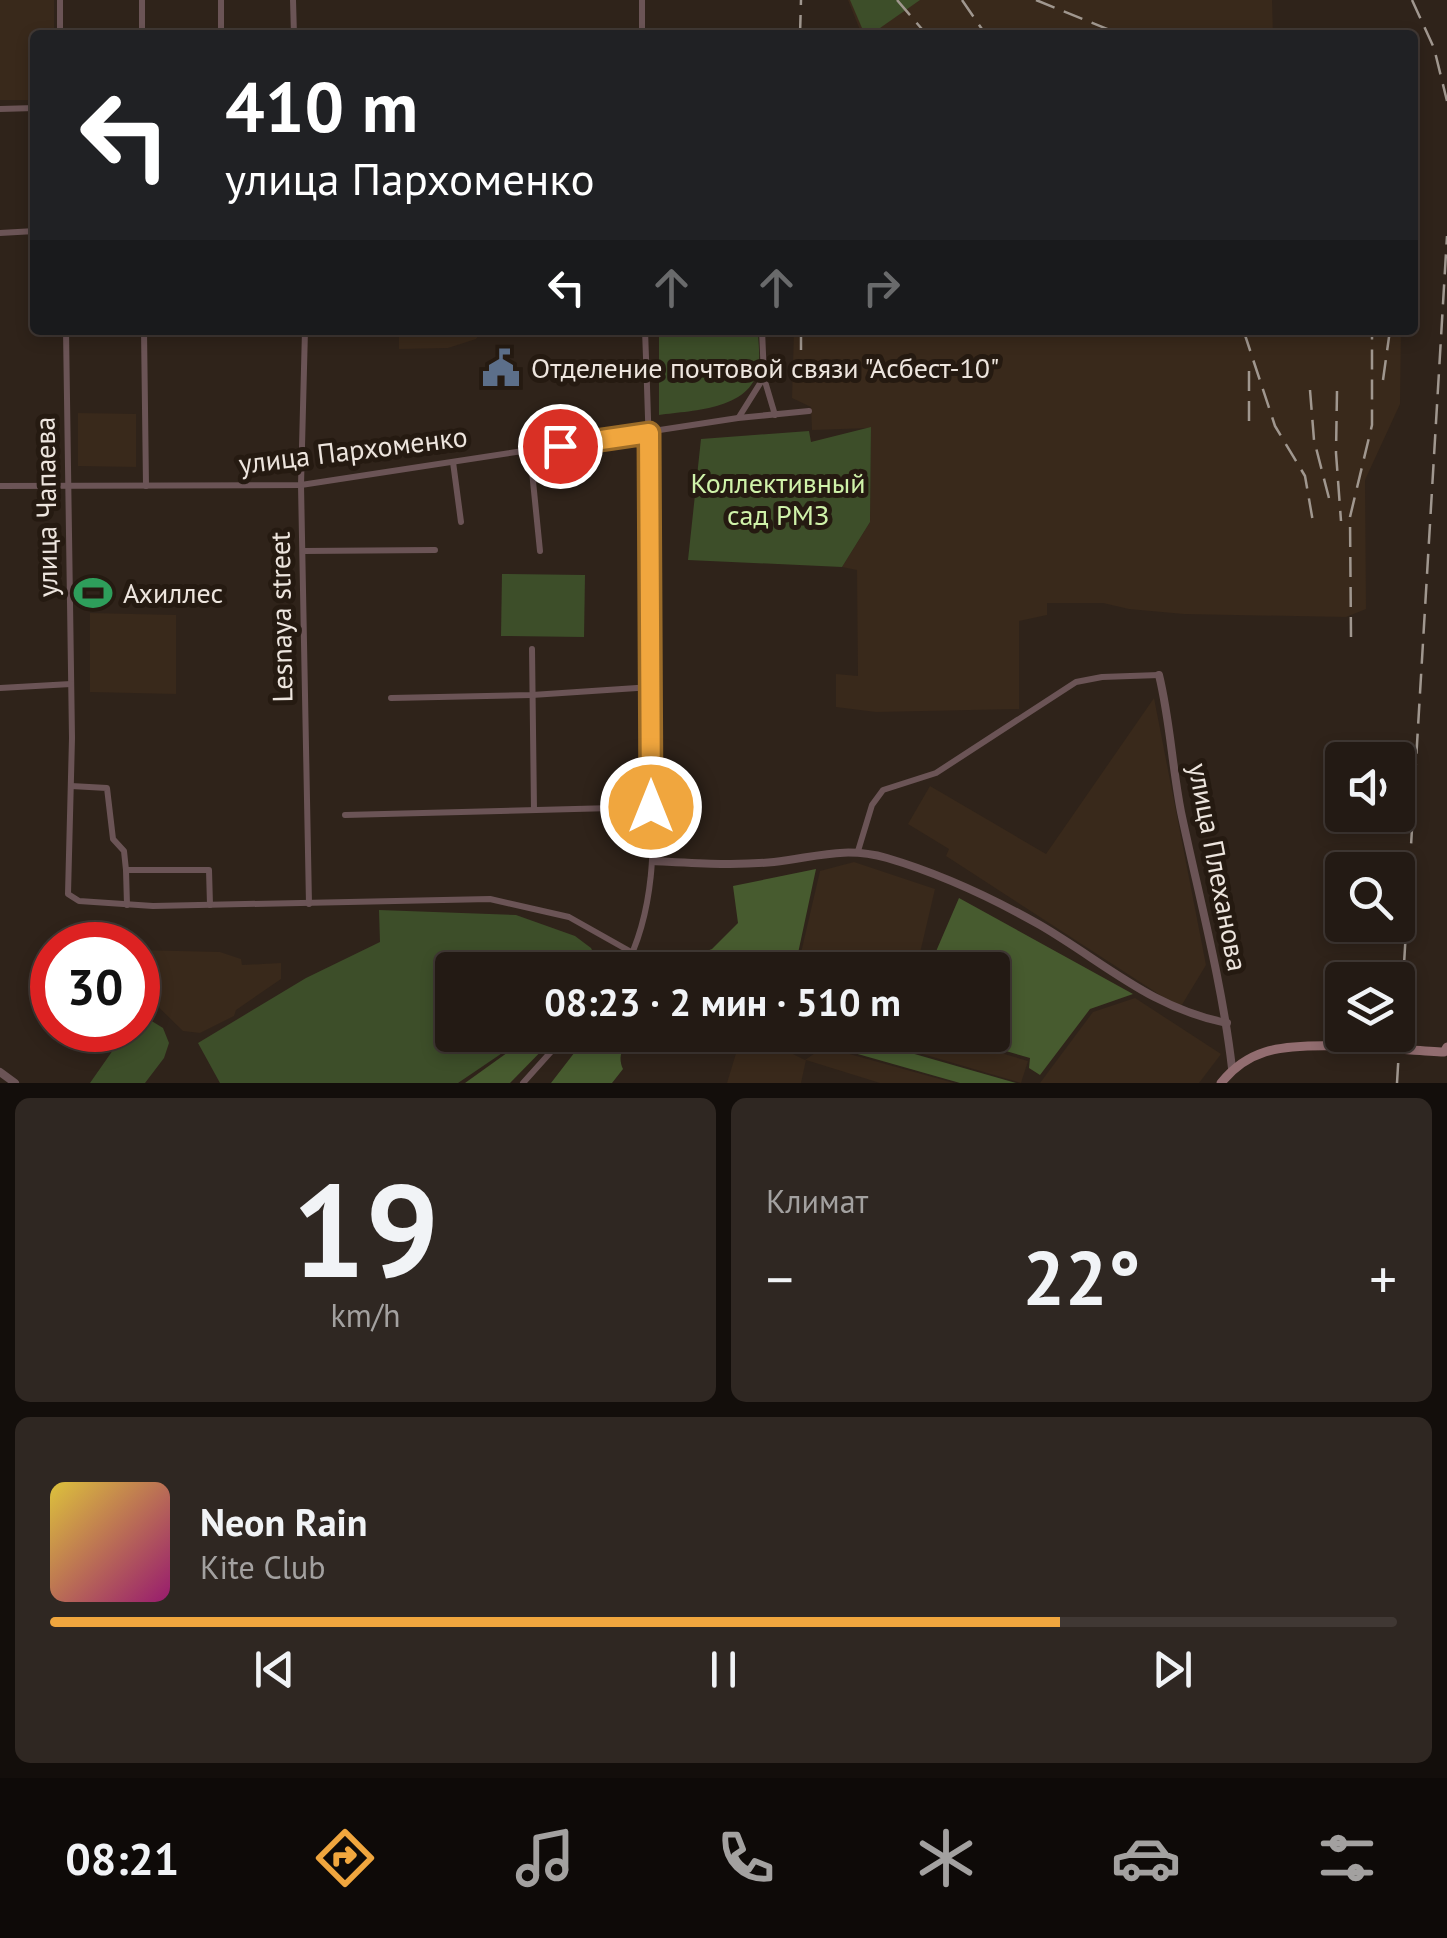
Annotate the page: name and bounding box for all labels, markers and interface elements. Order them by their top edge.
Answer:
text: 410 m [225,61,418,151]
icon: left [60,70,190,200]
text: улица Пархоменко [225,149,595,207]
icon: left [539,260,594,315]
icon: ahead [644,260,699,315]
icon: ahead [749,260,804,315]
icon: right [854,260,909,315]
public building icon: Отделение почтовой связи "Асбест-10" [480,347,522,389]
place label: Отделение почтовой связи "Асбест-10" [531,349,999,386]
pin [518,404,603,489]
street label: улица Чапаева [25,416,66,598]
street label: улица Пархоменко [237,417,469,482]
icon: arrive [533,419,588,474]
park label: Коллективный сад РМЗ [690,464,866,533]
street label: Lesnaya street [261,531,300,703]
sports icon: Ахиллес [72,572,114,614]
place label: Ахиллес [123,574,223,611]
map controls [1325,742,1415,1052]
button: sound [1325,742,1415,832]
position arrow [599,755,703,859]
street label: улица Плеханова [1180,760,1257,974]
button: search [1325,852,1415,942]
speed limit sign: 30 [30,922,160,1052]
button: layers [1325,962,1415,1052]
text: 08:23 · 2 мин · 510 m [544,977,901,1026]
text: 19 [292,1145,439,1313]
text: Климат [766,1180,868,1222]
text: 22° [1023,1229,1140,1326]
text: − [766,1243,794,1314]
text: + [1369,1243,1397,1314]
text: km/h [330,1294,401,1336]
text: Neon Rain [200,1497,367,1546]
text: Kite Club [200,1546,326,1588]
icon: previous [247,1642,302,1697]
icon: pause [696,1642,751,1697]
icon: next [1145,1642,1200,1697]
icon: directions [310,1823,380,1893]
icon: music [510,1823,580,1893]
icon: phone [711,1823,781,1893]
icon: climate [911,1823,981,1893]
icon: car [1111,1823,1181,1893]
icon: filters [1312,1823,1382,1893]
text: 08:21 [65,1829,179,1887]

